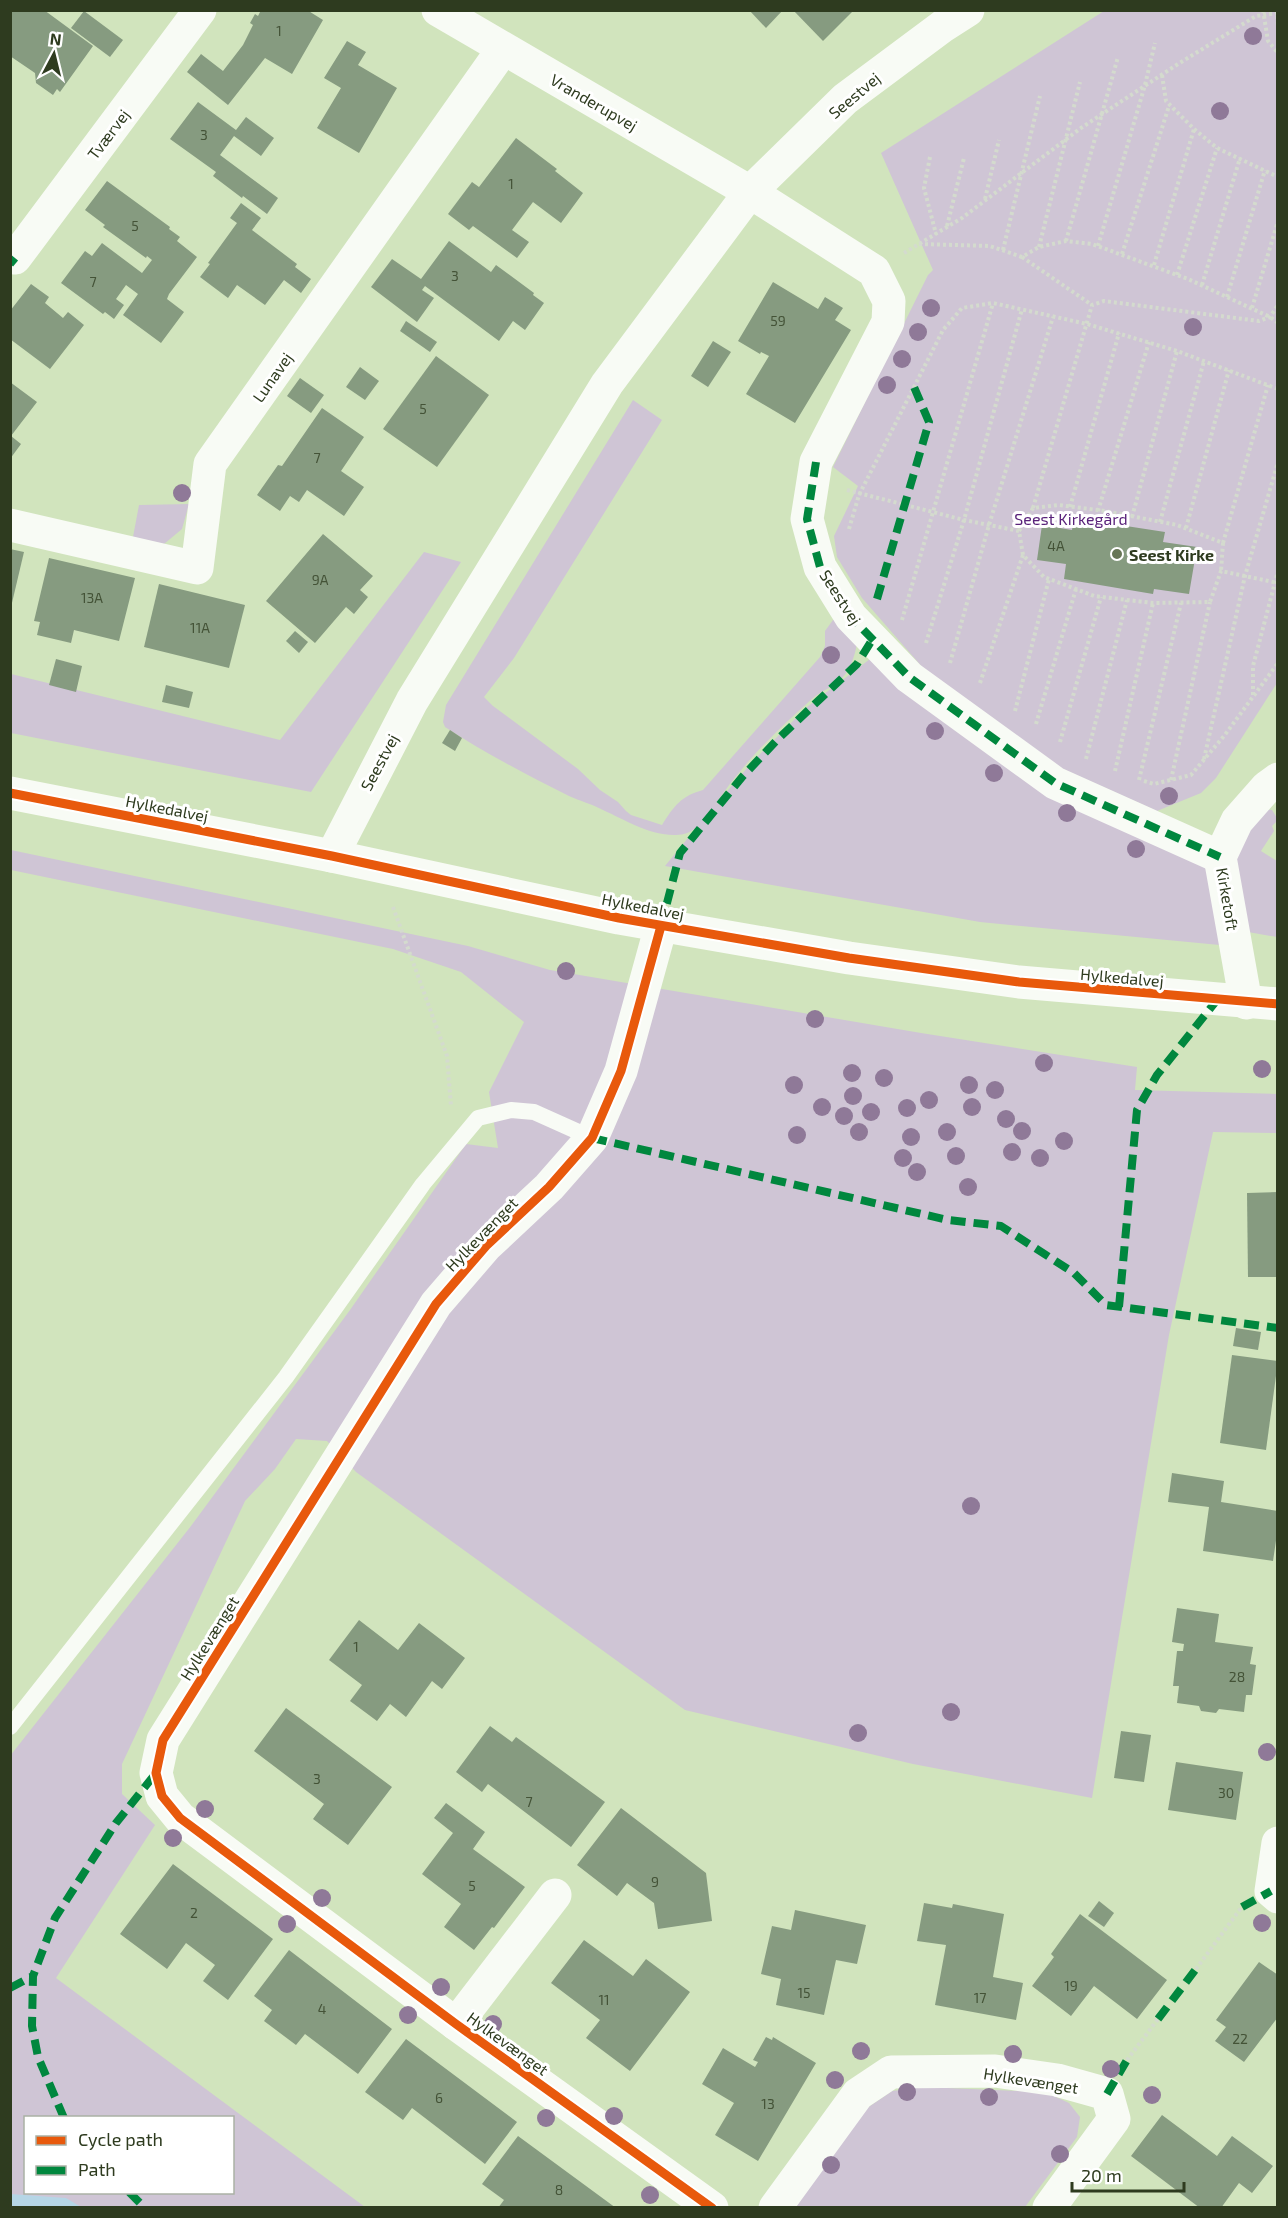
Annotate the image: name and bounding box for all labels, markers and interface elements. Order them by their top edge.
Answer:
house number: 1 [276,22,282,39]
north arrow [24,24,84,84]
text: N [49,28,63,49]
street label: Seestvej [824,68,884,123]
street label: Vranderupvej [547,69,641,135]
street label: Tværvej [83,105,134,163]
house number: 3 [200,126,208,143]
house number: 1 [508,175,514,192]
house number: 5 [131,217,139,234]
house number: 3 [451,267,459,284]
house number: 7 [89,273,97,290]
house number: 59 [770,312,786,329]
street label: Lunavej [248,348,297,406]
house number: 5 [419,400,427,417]
house number: 7 [313,449,321,466]
park label: Seest Kirkegård [1014,509,1128,528]
house number: 4A [1047,537,1065,554]
place label: Seest Kirke [1129,545,1214,564]
marker: Seest Kirke [1110,547,1124,561]
street label: Seestvej [815,566,866,628]
house number: 9A [312,571,329,588]
house number: 13A [81,589,103,606]
house number: 11A [190,619,210,636]
street label: Seestvej [356,730,403,794]
street label: Hylkedalvej [124,791,210,826]
street label: Kirketoft [1213,866,1243,932]
street label: Hylkedalvej [600,889,686,924]
street label: Hylkedalvej [1079,964,1165,991]
street label: Hylkevænget [441,1193,521,1275]
street label: Hylkevænget [176,1592,242,1684]
house number: 1 [353,1638,359,1655]
house number: 28 [1229,1668,1245,1685]
house number: 3 [313,1770,321,1787]
house number: 30 [1218,1784,1234,1801]
house number: 7 [525,1793,533,1810]
house number: 9 [651,1873,659,1890]
house number: 5 [468,1877,476,1894]
house number: 2 [190,1904,198,1921]
house number: 19 [1064,1977,1078,1994]
house number: 15 [797,1984,811,2001]
house number: 17 [974,1989,986,2006]
house number: 11 [598,1991,610,2008]
house number: 4 [318,2000,326,2017]
street label: Hylkevænget [464,2007,552,2079]
house number: 22 [1232,2030,1248,2047]
street label: Hylkevænget [982,2063,1080,2097]
house number: 6 [435,2089,443,2106]
house number: 13 [761,2095,775,2112]
legend [24,2116,234,2194]
text: Cycle path [78,2128,163,2150]
scale bar [1072,2155,1184,2193]
text: Path [78,2158,116,2180]
text: 20 m [1081,2164,1122,2186]
house number: 8 [555,2181,563,2198]

